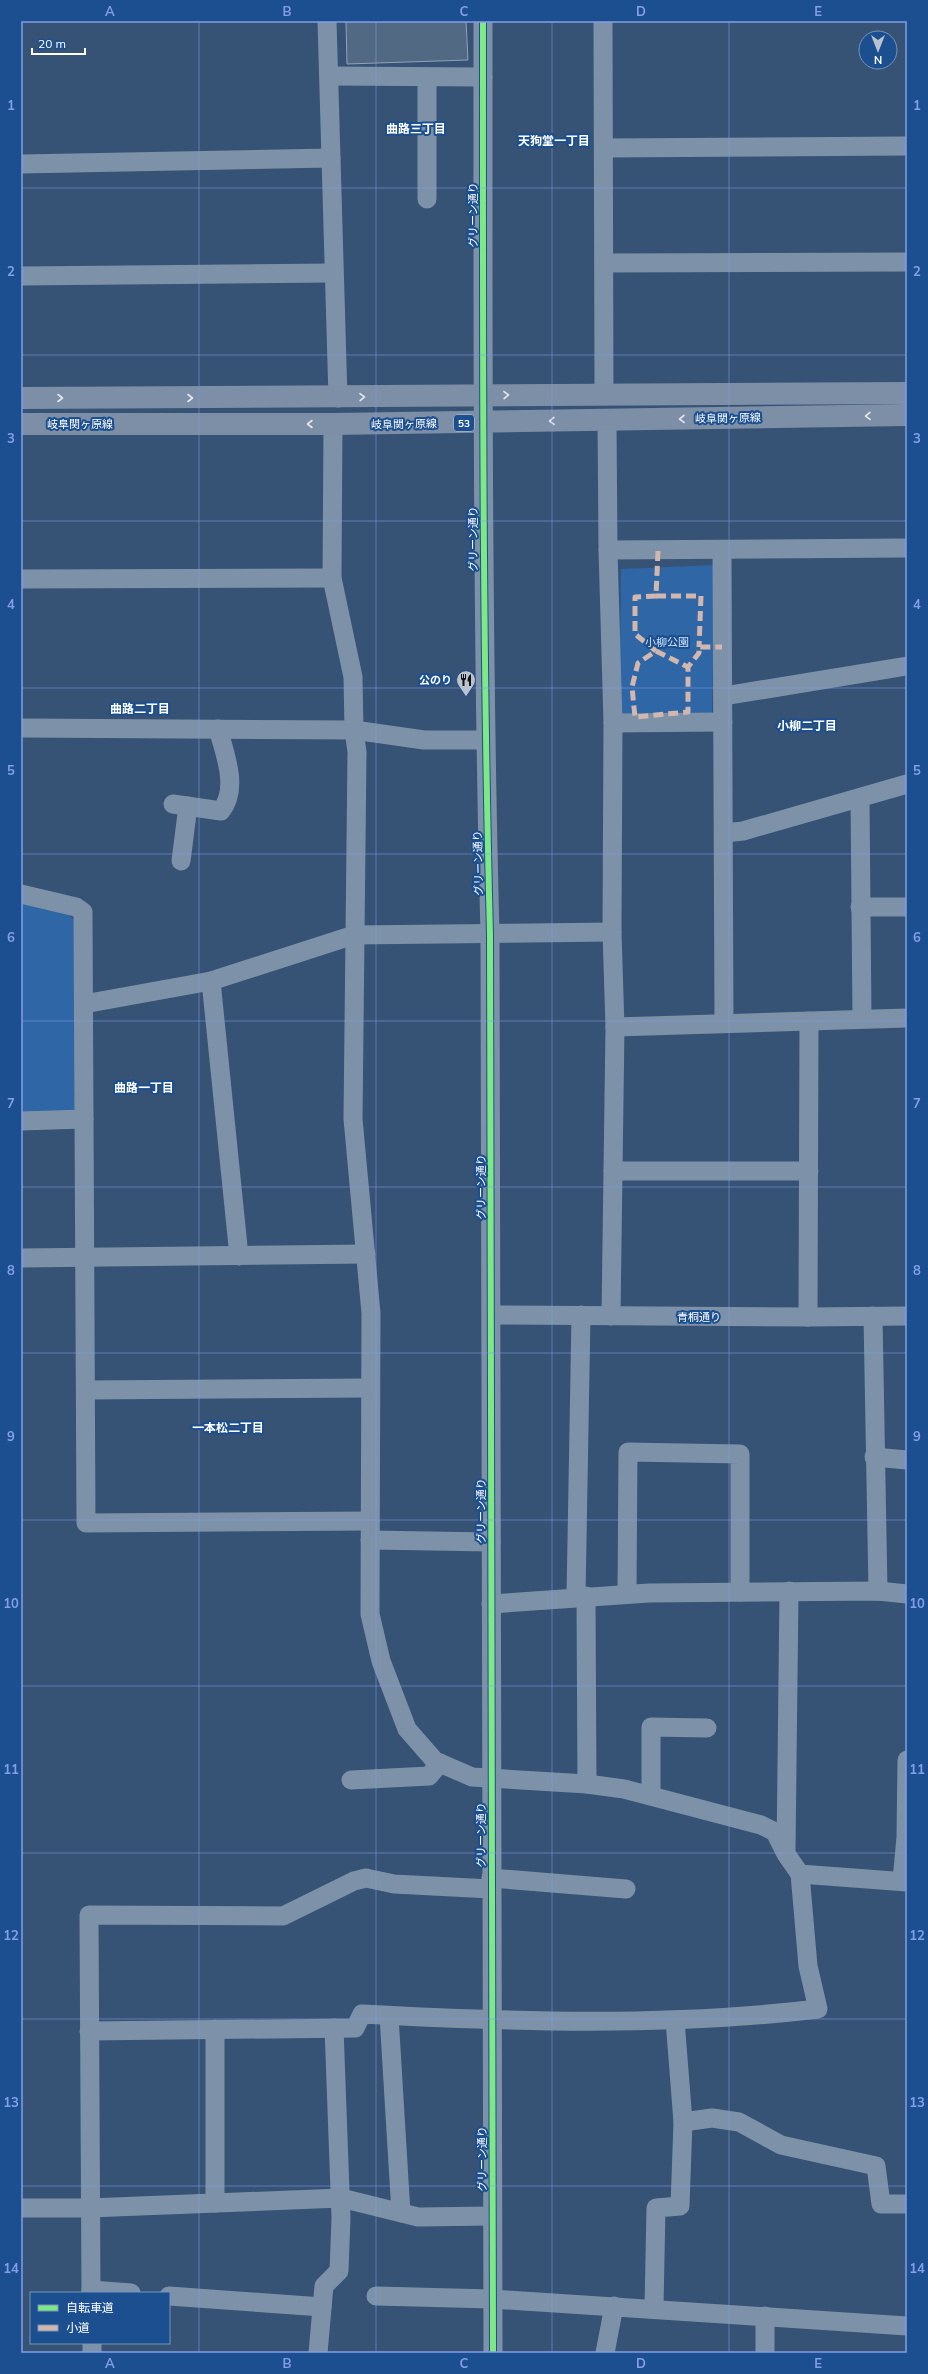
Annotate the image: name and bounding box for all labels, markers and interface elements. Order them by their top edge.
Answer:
text: A [105,3,115,19]
text: B [283,3,292,19]
text: C [460,3,469,19]
text: D [636,3,646,19]
text: E [814,3,822,19]
scale bar [32,30,85,56]
north arrow [858,30,898,70]
text: 20 m [38,36,66,51]
text: N [874,53,882,67]
text: 1 [7,97,15,113]
text: 1 [913,97,921,113]
district label: 曲路三丁目 [386,121,446,136]
district label: 天狗堂一丁目 [518,133,590,148]
street label: グリーン通り [466,182,480,248]
text: 2 [7,263,15,279]
text: 2 [913,263,921,279]
one-way arrow [503,391,509,399]
one-way arrow [359,393,365,402]
one-way arrow [57,394,63,402]
one-way arrow [187,394,193,402]
street label: 岐阜関ヶ原線 [695,410,761,426]
one-way arrow [865,412,871,420]
road number: 53 [454,415,474,431]
one-way arrow [679,415,685,423]
street label: 岐阜関ヶ原線 [371,416,437,432]
street label: 岐阜関ヶ原線 [47,417,113,431]
one-way arrow [549,417,555,425]
one-way arrow [307,420,313,428]
text: 3 [7,430,15,446]
text: 3 [913,430,921,446]
street label: グリーン通り [466,506,480,572]
text: 4 [7,596,15,612]
text: 4 [913,596,921,612]
park label: 小柳公園 [645,635,689,649]
restaurant icon: 公のり [455,669,477,697]
place label: 公のり [419,673,452,687]
district label: 曲路二丁目 [110,701,170,716]
district label: 小柳二丁目 [777,718,837,733]
text: 5 [7,762,15,778]
text: 5 [913,762,921,778]
street label: グリーン通り [470,830,486,896]
text: 6 [7,929,15,945]
text: 6 [913,929,921,945]
district label: 曲路一丁目 [114,1080,174,1095]
text: 7 [7,1095,15,1111]
text: 7 [913,1095,921,1111]
street label: グリーン通り [474,1154,488,1220]
text: 8 [7,1262,15,1278]
text: 8 [913,1262,921,1278]
street label: 青桐通り [677,1310,721,1324]
district label: 一本松二丁目 [192,1420,264,1435]
text: 9 [7,1428,15,1444]
text: 9 [913,1428,921,1444]
street label: グリーン通り [474,1478,488,1544]
text: 10 [3,1595,19,1611]
text: 10 [909,1595,925,1611]
text: 11 [3,1761,19,1777]
text: 11 [909,1761,925,1777]
street label: グリーン通り [474,1802,488,1868]
text: 12 [3,1927,19,1943]
text: 12 [909,1927,925,1943]
text: 13 [3,2094,19,2110]
text: 13 [909,2094,925,2110]
street label: グリーン通り [475,2126,489,2192]
text: 14 [3,2260,19,2276]
text: 14 [909,2260,925,2276]
legend [30,2292,170,2344]
text: 自転車道 [66,2300,114,2315]
text: 小道 [66,2320,90,2335]
text: A [105,2355,115,2371]
text: B [283,2355,292,2371]
text: C [460,2355,469,2371]
text: D [636,2355,646,2371]
text: E [814,2355,822,2371]

